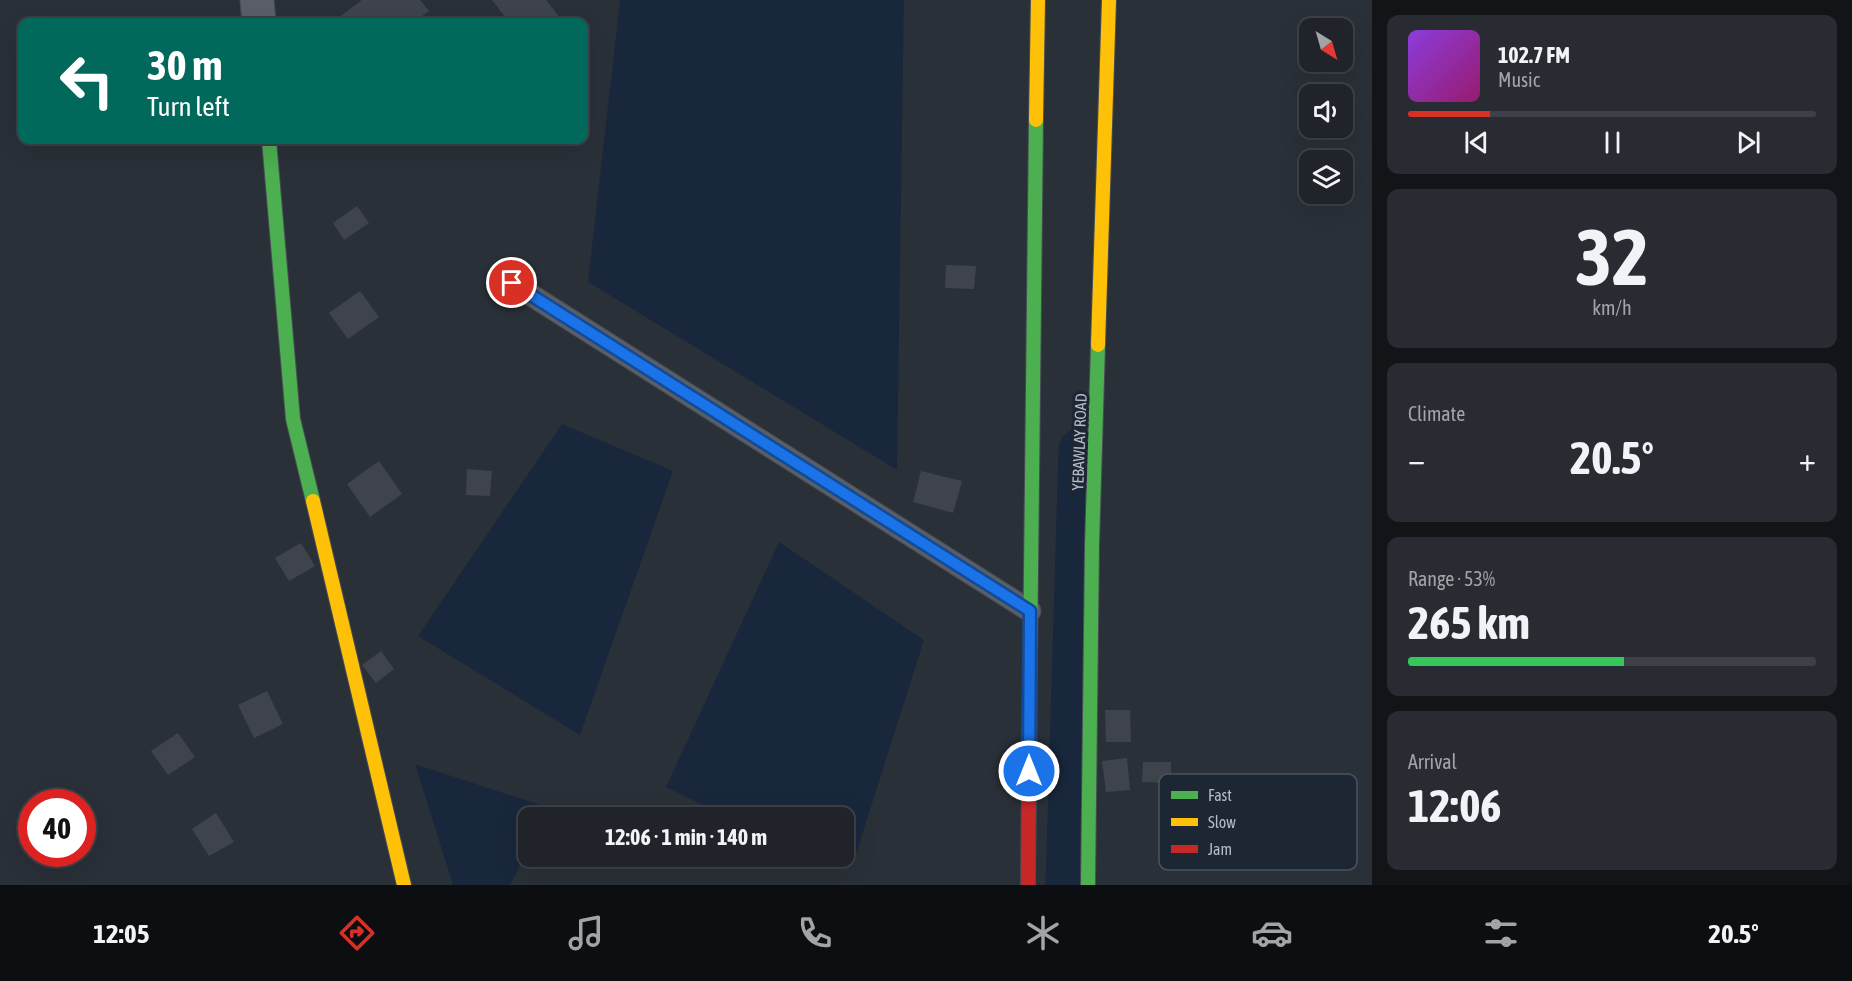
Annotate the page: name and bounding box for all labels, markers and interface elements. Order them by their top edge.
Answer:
north arrow [1299,18,1353,72]
map controls [1299,18,1353,204]
text: 30 m [147,41,222,89]
icon: left [48,42,126,120]
text: 102.7 FM [1498,42,1570,68]
text: Music [1498,68,1540,91]
button: sound [1299,84,1353,138]
text: Turn left [147,91,230,122]
icon: previous [1460,126,1493,159]
icon: pause [1596,126,1629,159]
icon: next [1732,126,1765,159]
button: layers [1299,150,1353,204]
text: 32 [1575,212,1649,302]
pin [486,257,537,308]
icon: arrive [495,266,528,299]
text: km/h [1592,296,1632,319]
street label: YEBAWLAY ROAD [1068,393,1090,491]
text: Climate [1408,402,1465,425]
text: 20.5° [1570,432,1654,484]
text: − [1408,440,1425,478]
text: + [1799,440,1816,478]
text: Range · 53% [1408,567,1495,590]
text: 265 km [1408,597,1530,649]
position arrow [997,739,1061,803]
text: Arrival [1408,750,1457,773]
legend [1159,774,1357,870]
text: 12:06 [1408,780,1502,832]
text: Fast [1208,786,1232,804]
speed limit sign: 40 [18,789,96,867]
text: Slow [1208,813,1236,831]
text: 12:06 · 1 min · 140 m [605,824,767,850]
text: Jam [1208,840,1232,858]
icon: directions [336,912,378,954]
icon: music [565,912,607,954]
icon: phone [794,912,836,954]
icon: climate [1022,912,1064,954]
icon: car [1251,912,1293,954]
icon: filters [1480,912,1522,954]
text: 12:05 [93,918,149,949]
text: 20.5° [1708,918,1759,949]

